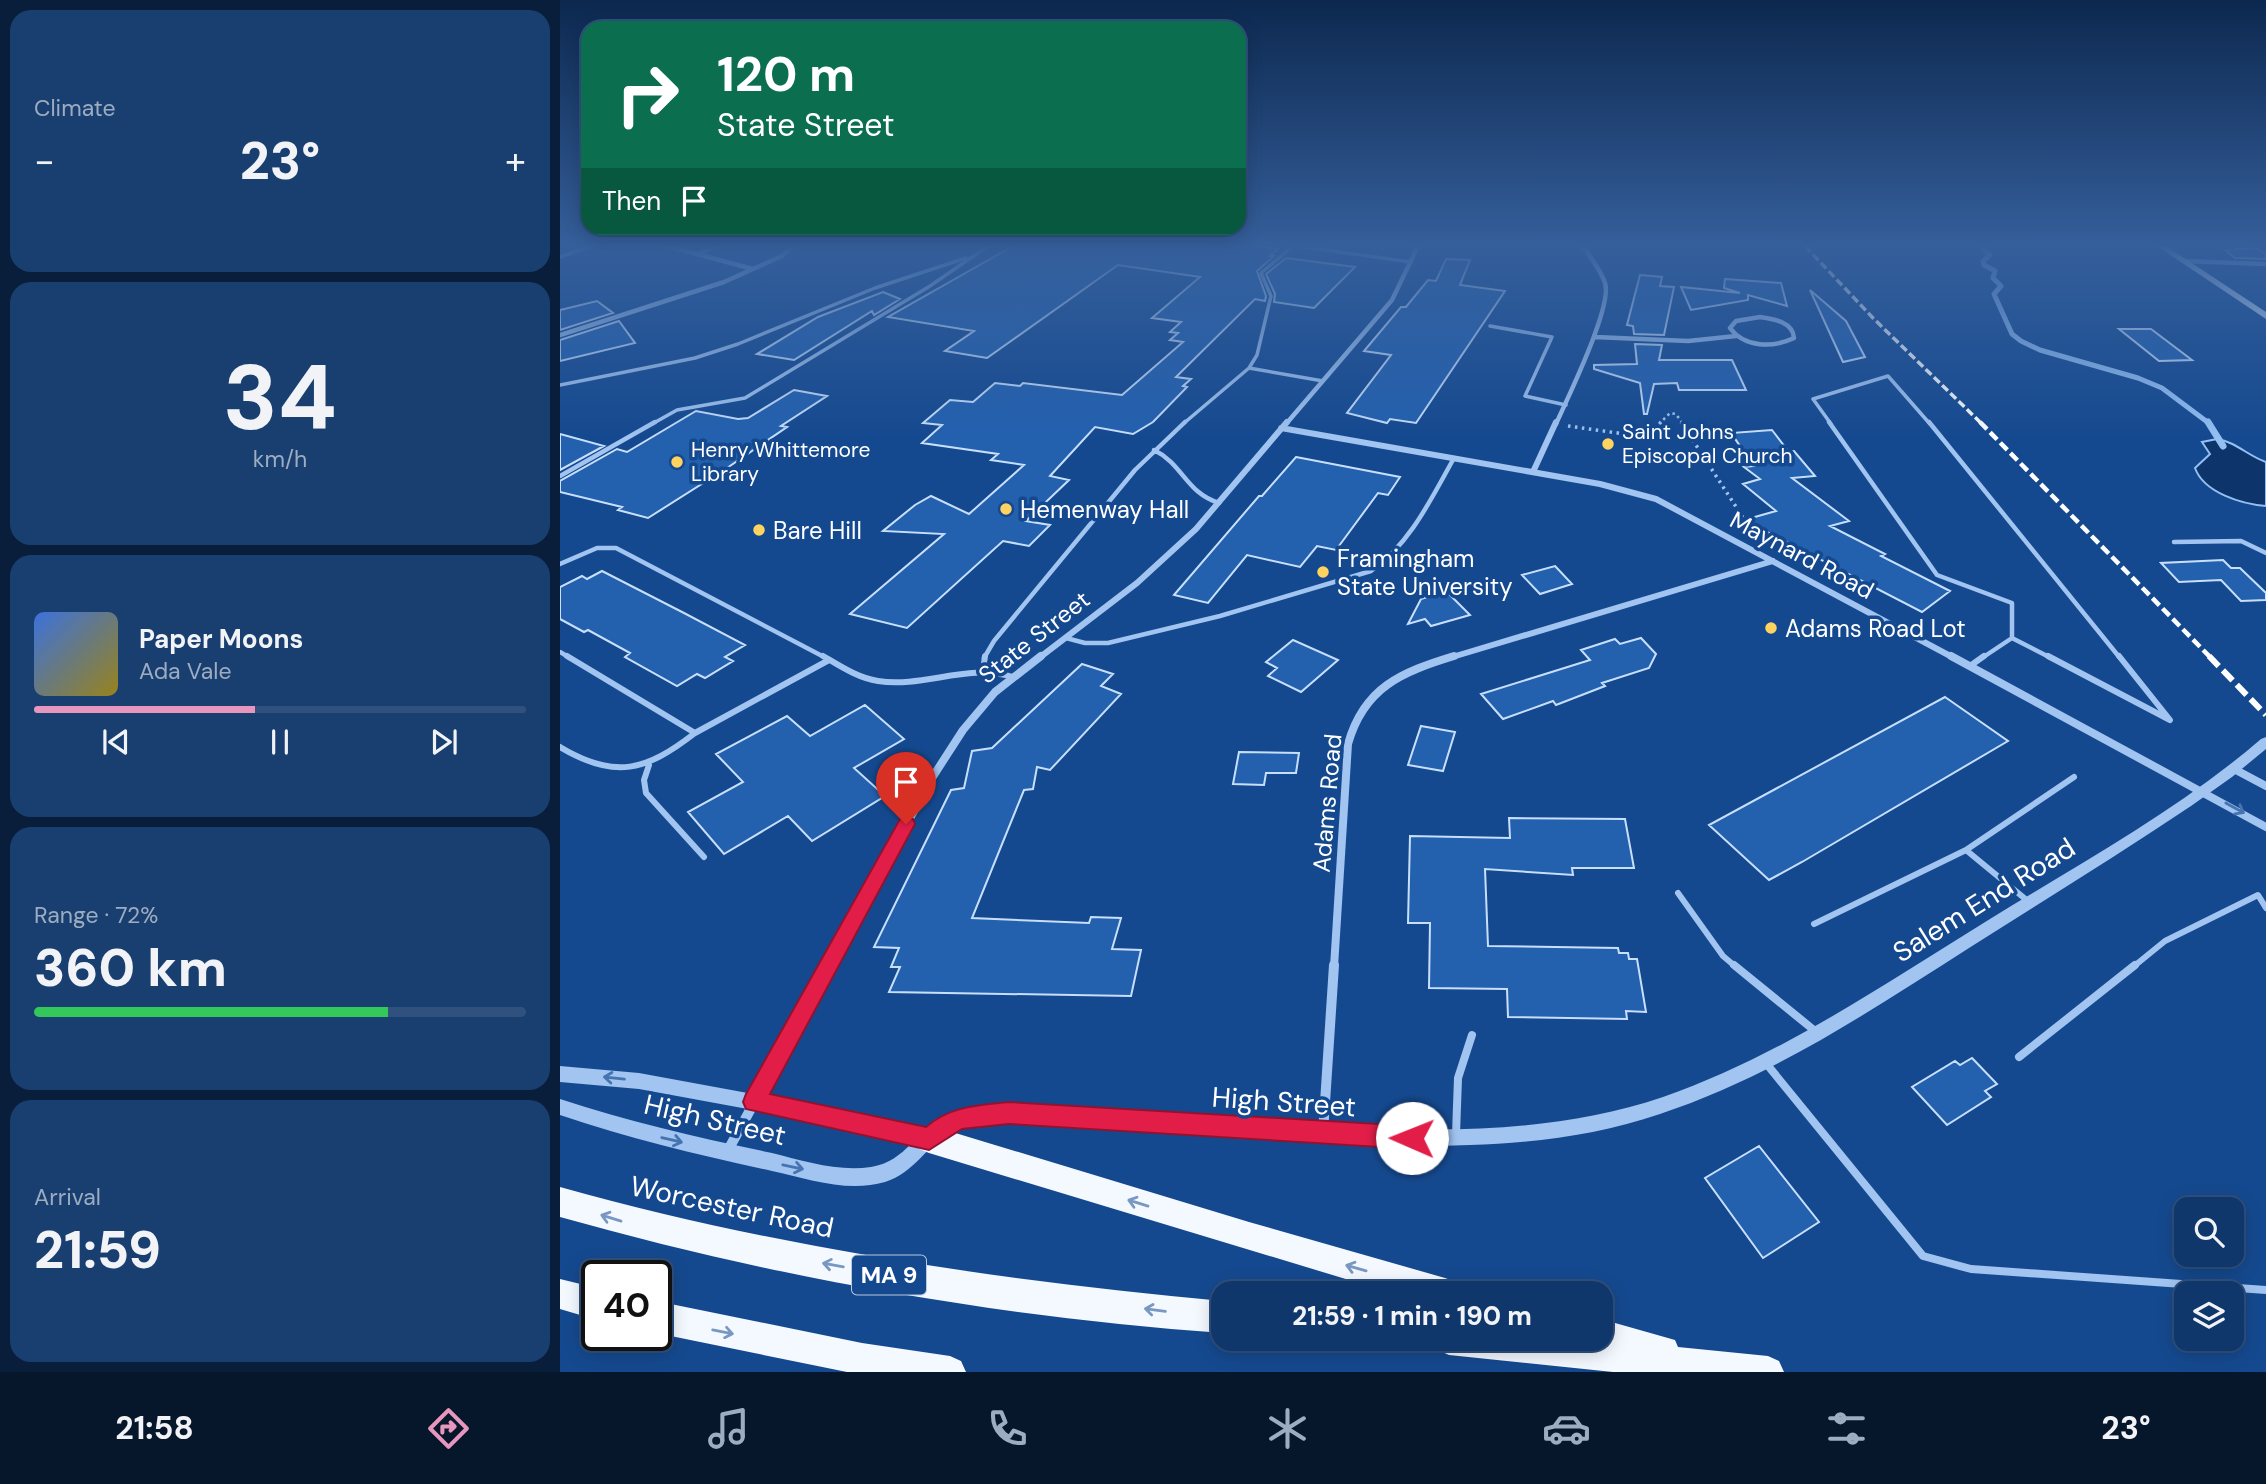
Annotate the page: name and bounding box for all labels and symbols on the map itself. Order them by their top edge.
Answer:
place label: Saint Johns Episcopal Church [1622,418,1793,470]
place label: Henry Whittemore Library [691,436,870,488]
marker: Saint Johns Episcopal Church [1600,436,1616,452]
marker: Henry Whittemore Library [669,454,685,470]
place label: Hemenway Hall [1020,494,1189,525]
marker: Hemenway Hall [998,501,1014,517]
street label: Maynard Road [1725,504,1879,606]
place label: Bare Hill [773,515,862,546]
marker: Bare Hill [751,522,767,538]
place label: Framingham State University [1337,543,1513,602]
marker: Framingham State University [1315,564,1331,580]
street label: State Street [972,584,1096,690]
place label: Adams Road Lot [1785,613,1966,644]
marker: Adams Road Lot [1763,620,1779,636]
street label: Adams Road [1305,732,1349,874]
pin [876,752,936,824]
one-way arrow [2224,802,2244,816]
street label: Salem End Road [1886,829,2082,971]
one-way arrow [604,1071,626,1084]
street label: High Street [1211,1079,1357,1125]
street label: High Street [641,1086,789,1154]
position arrow [1375,1101,1449,1175]
one-way arrow [660,1134,683,1147]
one-way arrow [781,1161,804,1175]
street label: Worcester Road [627,1167,837,1247]
one-way arrow [1127,1196,1149,1209]
one-way arrow [600,1210,622,1223]
road number: MA 9 [852,1256,926,1294]
one-way arrow [822,1258,845,1271]
speed limit sign: 40 [581,1260,672,1351]
one-way arrow [1345,1261,1368,1274]
one-way arrow [1145,1304,1167,1317]
one-way arrow [711,1325,734,1339]

